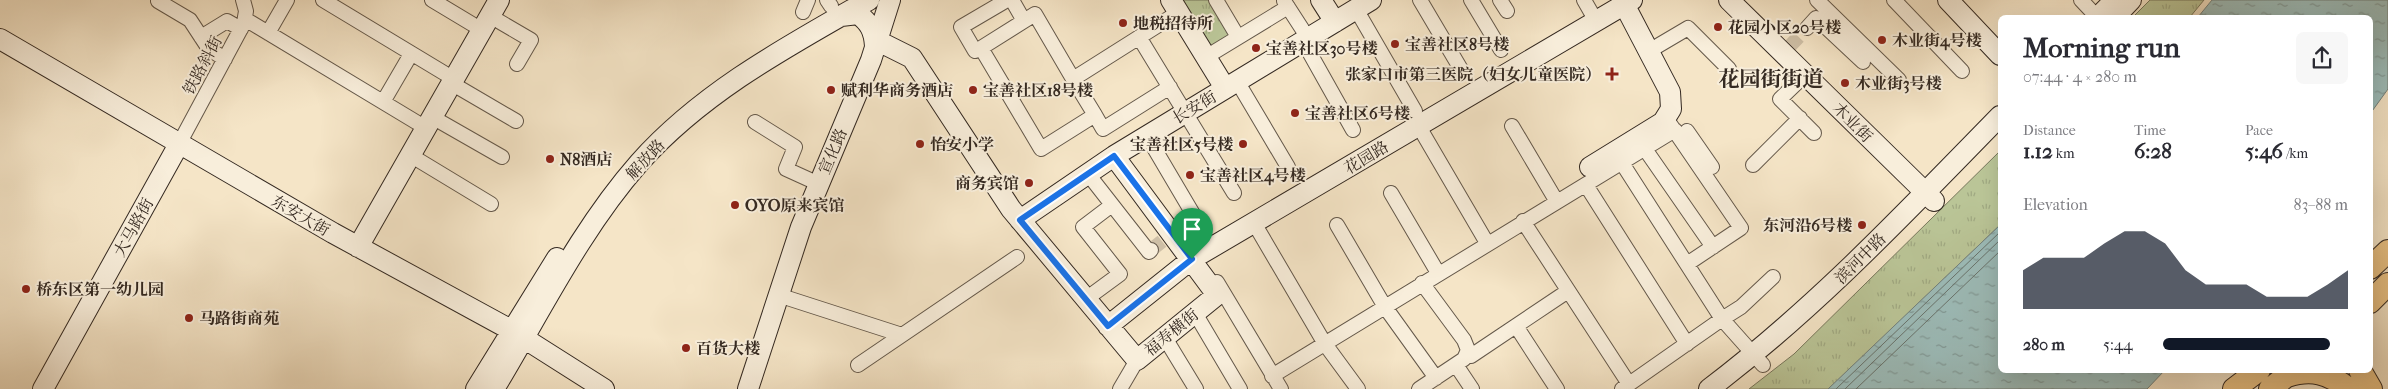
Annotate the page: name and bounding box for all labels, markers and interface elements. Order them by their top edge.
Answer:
place label: 地税招待所 [1133,14,1213,33]
marker: 地税招待所 [1117,17,1129,29]
place label: 花园小区20号楼 [1728,18,1841,37]
marker: 花园小区20号楼 [1712,21,1724,33]
place label: 木业街4号楼 [1892,31,1981,51]
text: Morning run [2023,31,2180,64]
button: share [2296,32,2348,84]
street label: 铁路斜街 [179,33,226,98]
marker: 木业街4号楼 [1876,34,1888,46]
place label: 宝善社区8号楼 [1405,35,1509,54]
marker: 宝善社区8号楼 [1389,38,1401,50]
place label: 宝善社区30号楼 [1266,39,1377,59]
marker: 宝善社区30号楼 [1250,42,1262,54]
place label: 张家口市第三医院（妇女儿童医院） [1345,65,1601,84]
marker: 张家口市第三医院（妇女儿童医院） [1605,67,1619,81]
district label: 花园街街道 [1719,67,1824,91]
text: 07:44 · 4 × 280 m [2023,67,2137,86]
place label: 木业街3号楼 [1855,74,1942,94]
marker: 木业街3号楼 [1839,77,1851,89]
place label: 赋利华商务酒店 [841,81,953,100]
place label: 宝善社区18号楼 [983,81,1093,100]
marker: 赋利华商务酒店 [825,84,837,96]
marker: 宝善社区18号楼 [967,84,979,96]
street label: 长安街 [1169,87,1220,128]
street label: 木业街 [1829,99,1876,146]
place label: 宝善社区6号楼 [1305,104,1410,123]
marker: 宝善社区6号楼 [1289,107,1301,119]
text: Distance [2023,122,2076,139]
text: Time [2134,122,2166,139]
text: Pace [2245,122,2273,139]
street label: 宣化路 [814,125,851,177]
street label: 解放路 [622,135,669,183]
place label: 怡安小学 [930,135,994,154]
place label: 宝善社区5号楼 [1130,135,1233,154]
street label: 花园路 [1341,137,1392,178]
marker: 怡安小学 [914,138,926,150]
marker: 宝善社区5号楼 [1237,138,1249,150]
text: 1.12 [2023,139,2053,163]
text: 6:28 [2134,139,2172,163]
text: 5:46 [2245,139,2283,163]
text: km [2053,145,2075,162]
text: /km [2283,145,2308,162]
place label: N8酒店 [560,150,612,169]
marker: N8酒店 [544,153,556,165]
place label: 宝善社区4号楼 [1200,166,1305,186]
marker: 宝善社区4号楼 [1184,169,1196,181]
place label: 商务宾馆 [955,174,1019,193]
marker: 商务宾馆 [1023,177,1035,189]
street label: 东安大街 [268,191,333,240]
street label: 大马路街 [110,195,157,260]
text: Elevation [2023,195,2088,214]
text: 83–88 m [2294,195,2348,214]
place label: OYO原来宾馆 [745,196,844,215]
marker: OYO原来宾馆 [729,199,741,211]
pin [1171,208,1213,259]
icon: arrive [1178,215,1206,243]
place label: 东河沿6号楼 [1763,216,1852,235]
marker: 东河沿6号楼 [1856,219,1868,231]
street label: 滨河中路 [1831,229,1890,288]
place label: 桥东区第一幼儿园 [36,280,164,299]
marker: 桥东区第一幼儿园 [20,283,32,295]
street label: 福寿横街 [1140,305,1202,360]
place label: 马路街商苑 [199,309,280,328]
marker: 马路街商苑 [183,312,195,324]
text: 280 m [2023,335,2065,354]
text: 5:44 [2103,335,2133,354]
place label: 百货大楼 [696,339,760,358]
marker: 百货大楼 [680,342,692,354]

